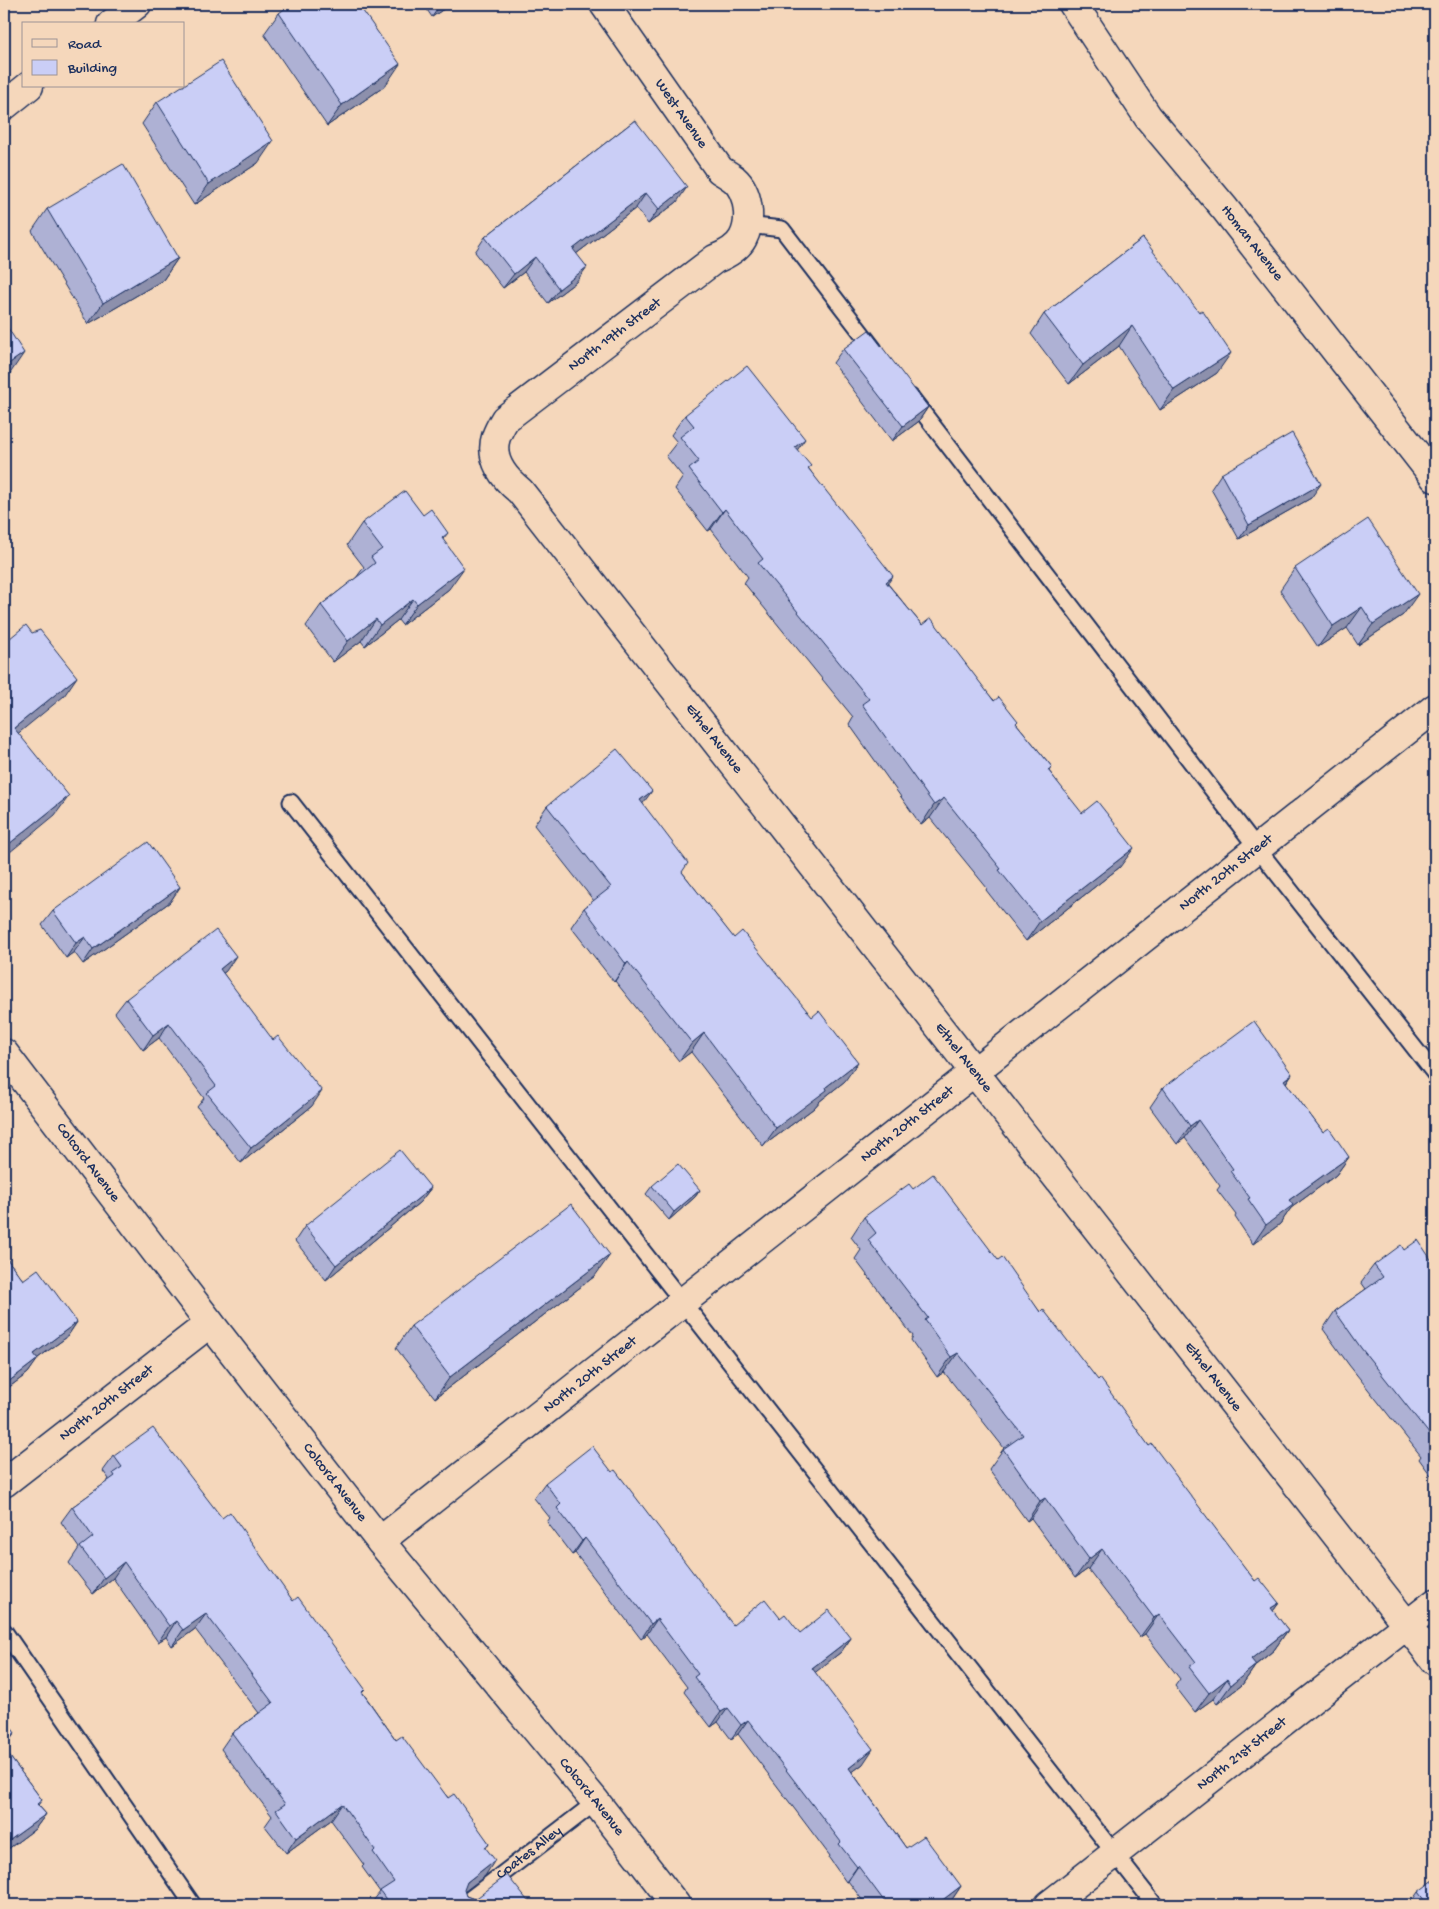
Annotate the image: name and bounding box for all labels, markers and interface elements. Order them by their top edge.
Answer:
legend [22,22,185,88]
text: Road [68,36,102,54]
text: Building [67,60,117,78]
street label: West Avenue [650,76,711,152]
street label: Homan Avenue [1217,202,1287,285]
street label: North 19th Street [565,293,667,376]
street label: Ethel Avenue [681,700,747,777]
street label: North 20th Street [1176,829,1278,915]
street label: Ethel Avenue [931,1019,996,1096]
street label: North 20th Street [857,1081,959,1167]
street label: Colcord Avenue [52,1119,124,1206]
street label: North 20th Street [540,1331,642,1417]
street label: Ethel Avenue [1180,1339,1246,1415]
street label: North 20th Street [56,1360,159,1445]
street label: Colcord Avenue [298,1440,371,1526]
street label: North 21st Street [1193,1712,1292,1795]
street label: Colcord Avenue [554,1754,628,1840]
street label: Coates Alley [493,1822,566,1884]

